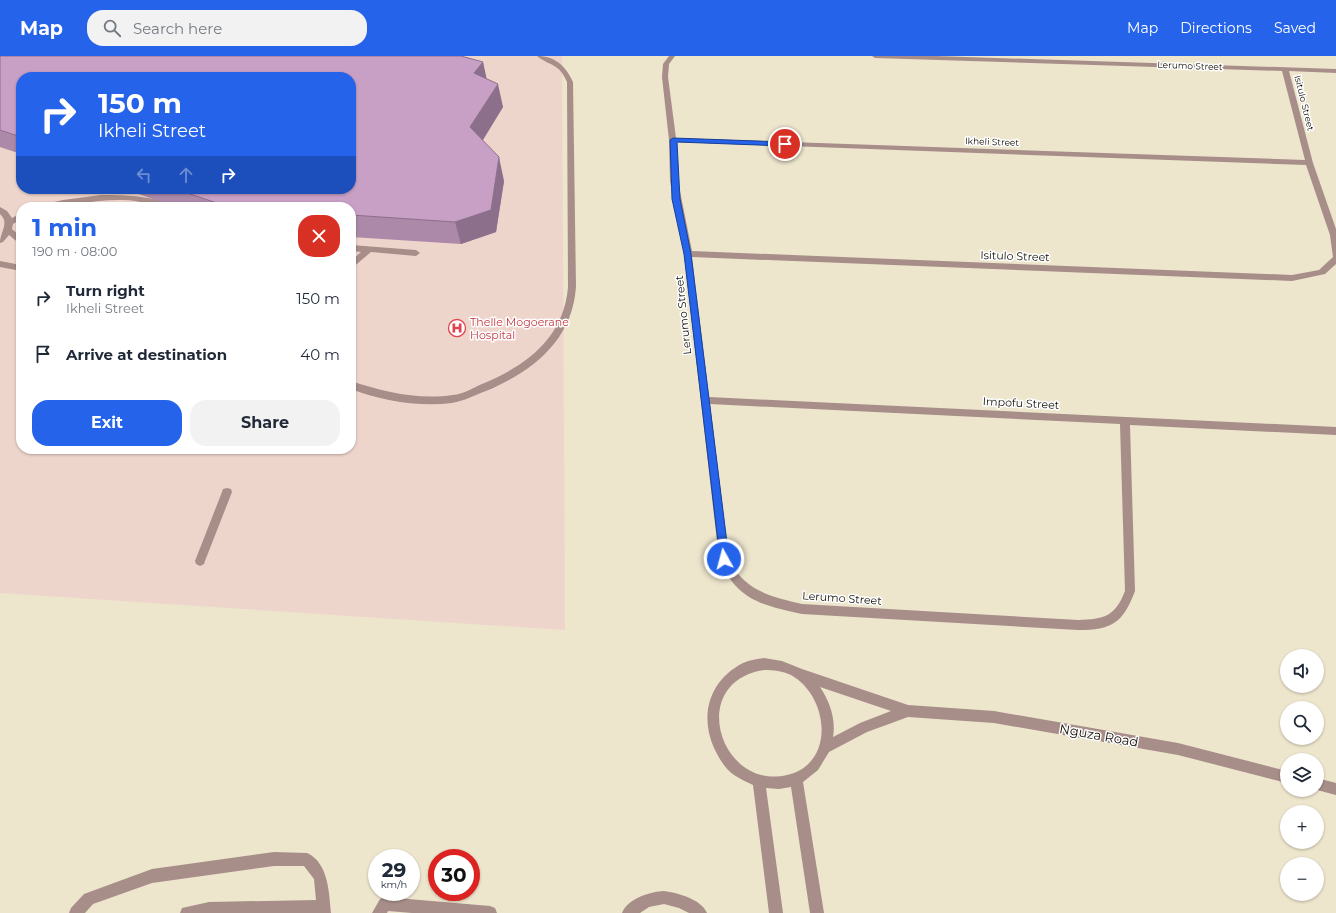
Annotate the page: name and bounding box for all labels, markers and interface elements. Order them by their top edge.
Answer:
search box [87,10,367,46]
text: Map [20,17,63,40]
icon: search [101,17,123,39]
text: Search here [133,19,222,38]
text: Map [1127,19,1158,37]
text: Directions [1180,19,1252,37]
text: Saved [1274,19,1316,37]
street label: Lerumo Street [1157,59,1223,72]
street label: Isitulo Street [1292,74,1317,132]
text: 150 m [98,86,182,120]
icon: right [32,88,84,140]
text: Ikheli Street [98,120,206,142]
pin [768,127,802,161]
icon: arrive [774,133,796,155]
street label: Ikheli Street [965,135,1020,148]
icon: left [133,164,155,186]
icon: ahead [175,164,197,186]
icon: right [217,164,239,186]
text: 1 min [32,213,97,242]
button: close [298,215,340,257]
text: 190 m · 08:00 [32,243,117,259]
street label: Isitulo Street [980,248,1050,264]
street label: Lerumo Street [672,274,694,355]
text: Turn right [66,281,145,300]
icon: right [32,287,54,309]
text: 150 m [296,289,340,308]
text: Ikheli Street [66,300,144,316]
place label: Thelle Mogoerane Hospital [470,315,569,342]
hospital icon: Thelle Mogoerane Hospital [447,318,467,338]
icon: arrive [32,343,54,365]
text: Arrive at destination [66,345,227,364]
text: 40 m [300,345,340,364]
street label: Impofu Street [982,394,1060,412]
button: Exit [32,400,182,446]
button: Share [190,400,340,446]
position arrow [703,538,745,580]
street label: Lerumo Street [802,588,883,608]
map controls [1280,649,1324,901]
button: sound [1280,649,1324,693]
button: search [1280,701,1324,745]
street label: Nguza Road [1058,720,1140,750]
button: layers [1280,753,1324,797]
button: + [1280,805,1324,849]
speed limit sign: 30 [428,849,480,901]
button: − [1280,857,1324,901]
text: 29 [382,858,406,882]
text: km/h [381,878,407,891]

